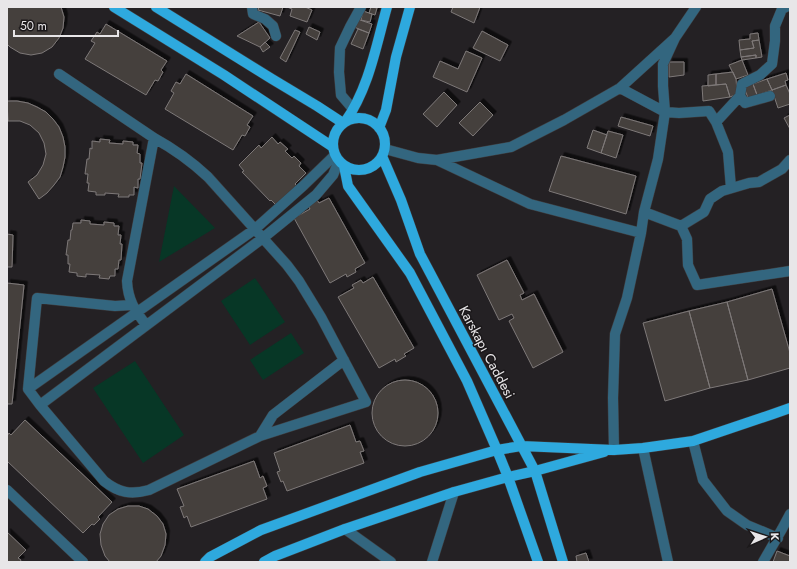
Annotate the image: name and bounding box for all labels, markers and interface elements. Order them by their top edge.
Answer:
scale bar [14,12,118,38]
text: 50 m [20,17,47,35]
street label: Karskapı Caddesi [454,302,520,402]
north arrow [745,517,785,557]
text: K [767,532,783,541]

